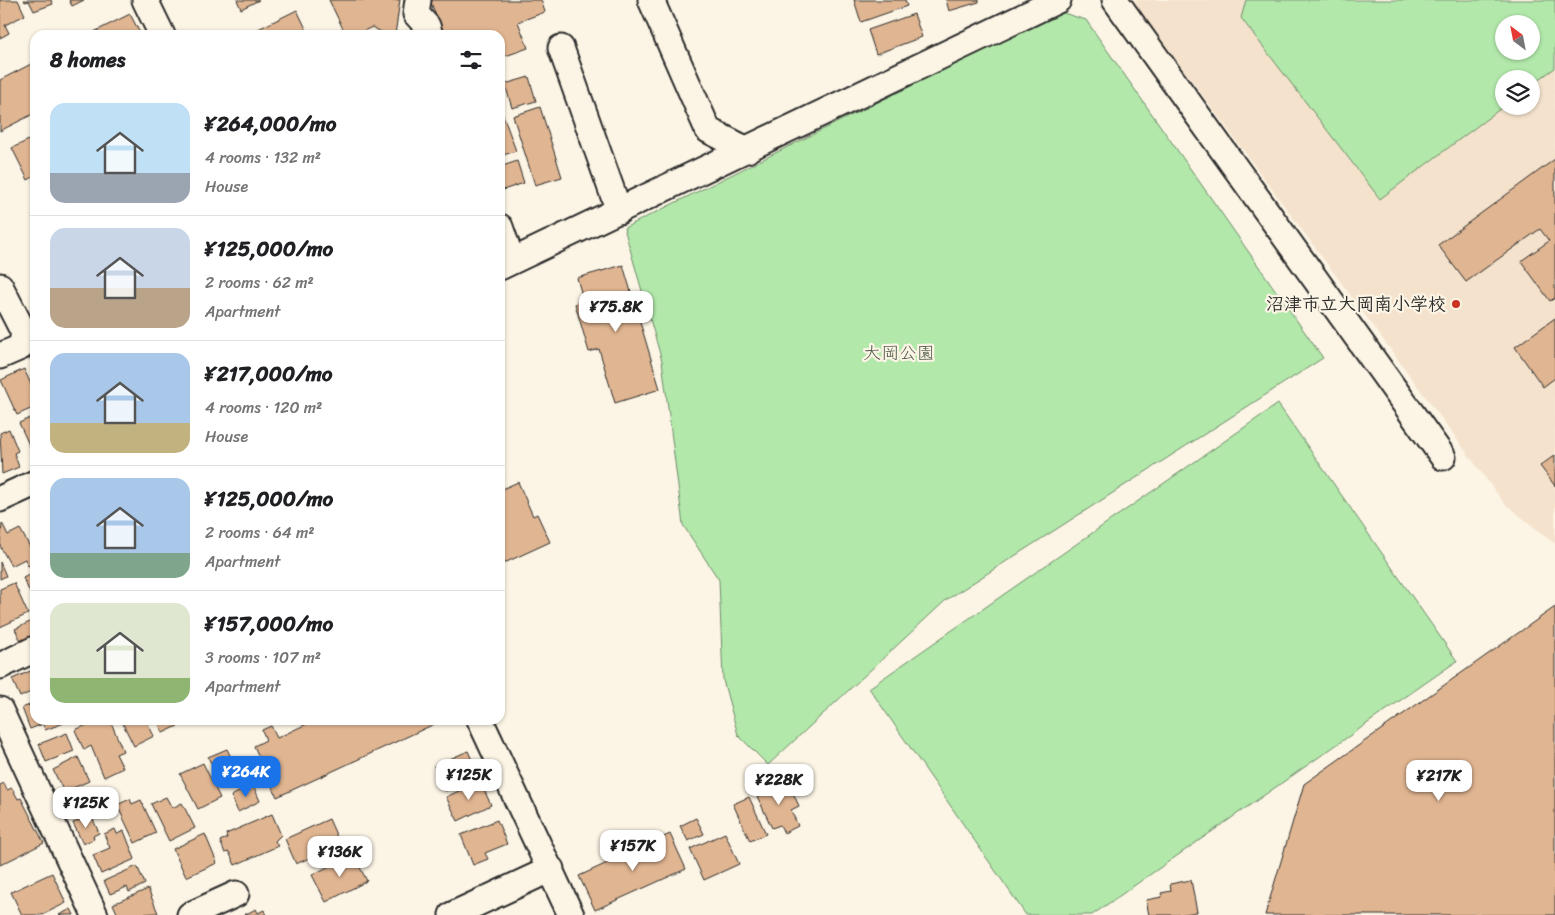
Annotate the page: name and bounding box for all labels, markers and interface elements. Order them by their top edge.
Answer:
north arrow [1495,15,1540,60]
map controls [1495,15,1540,115]
text: 8 homes [50,41,125,79]
icon: filters [457,46,485,74]
button: layers [1495,70,1540,115]
text: ¥264,000/mo [205,105,337,143]
icon: home [90,123,150,183]
text: 4 rooms · 132 m² [205,143,321,172]
text: House [205,172,248,201]
text: ¥125,000/mo [205,230,333,268]
icon: home [90,248,150,308]
text: 2 rooms · 62 m² [205,268,314,297]
place label: 沼津市立大岡南小学校 [1266,288,1446,320]
pin: ¥75.8K [575,290,657,333]
text: ¥75.8K [590,292,642,321]
text: Apartment [205,297,281,326]
marker: 沼津市立大岡南小学校 [1450,298,1462,310]
park label: 大岡公園 [863,337,935,369]
text: ¥217,000/mo [205,355,332,393]
icon: home [90,373,150,433]
text: 4 rooms · 120 m² [205,393,322,422]
text: House [205,422,248,451]
text: ¥125,000/mo [205,480,333,518]
icon: home [90,498,150,558]
text: 2 rooms · 64 m² [205,518,315,547]
text: Apartment [205,547,281,576]
text: ¥157,000/mo [205,605,333,643]
icon: home [90,623,150,683]
text: 3 rooms · 107 m² [205,643,321,672]
text: Apartment [205,672,281,701]
pin: ¥264K [211,756,281,798]
text: ¥264K [223,757,269,786]
pin: ¥125K [434,758,504,801]
text: ¥125K [447,760,491,789]
pin: ¥217K [1404,760,1474,802]
text: ¥217K [1417,761,1461,790]
pin: ¥228K [744,764,814,806]
text: ¥228K [756,765,802,794]
pin: ¥125K [51,786,121,829]
text: ¥125K [64,788,108,817]
pin: ¥157K [598,830,668,872]
text: ¥157K [611,831,655,860]
pin: ¥136K [305,836,375,878]
text: ¥136K [318,837,362,866]

